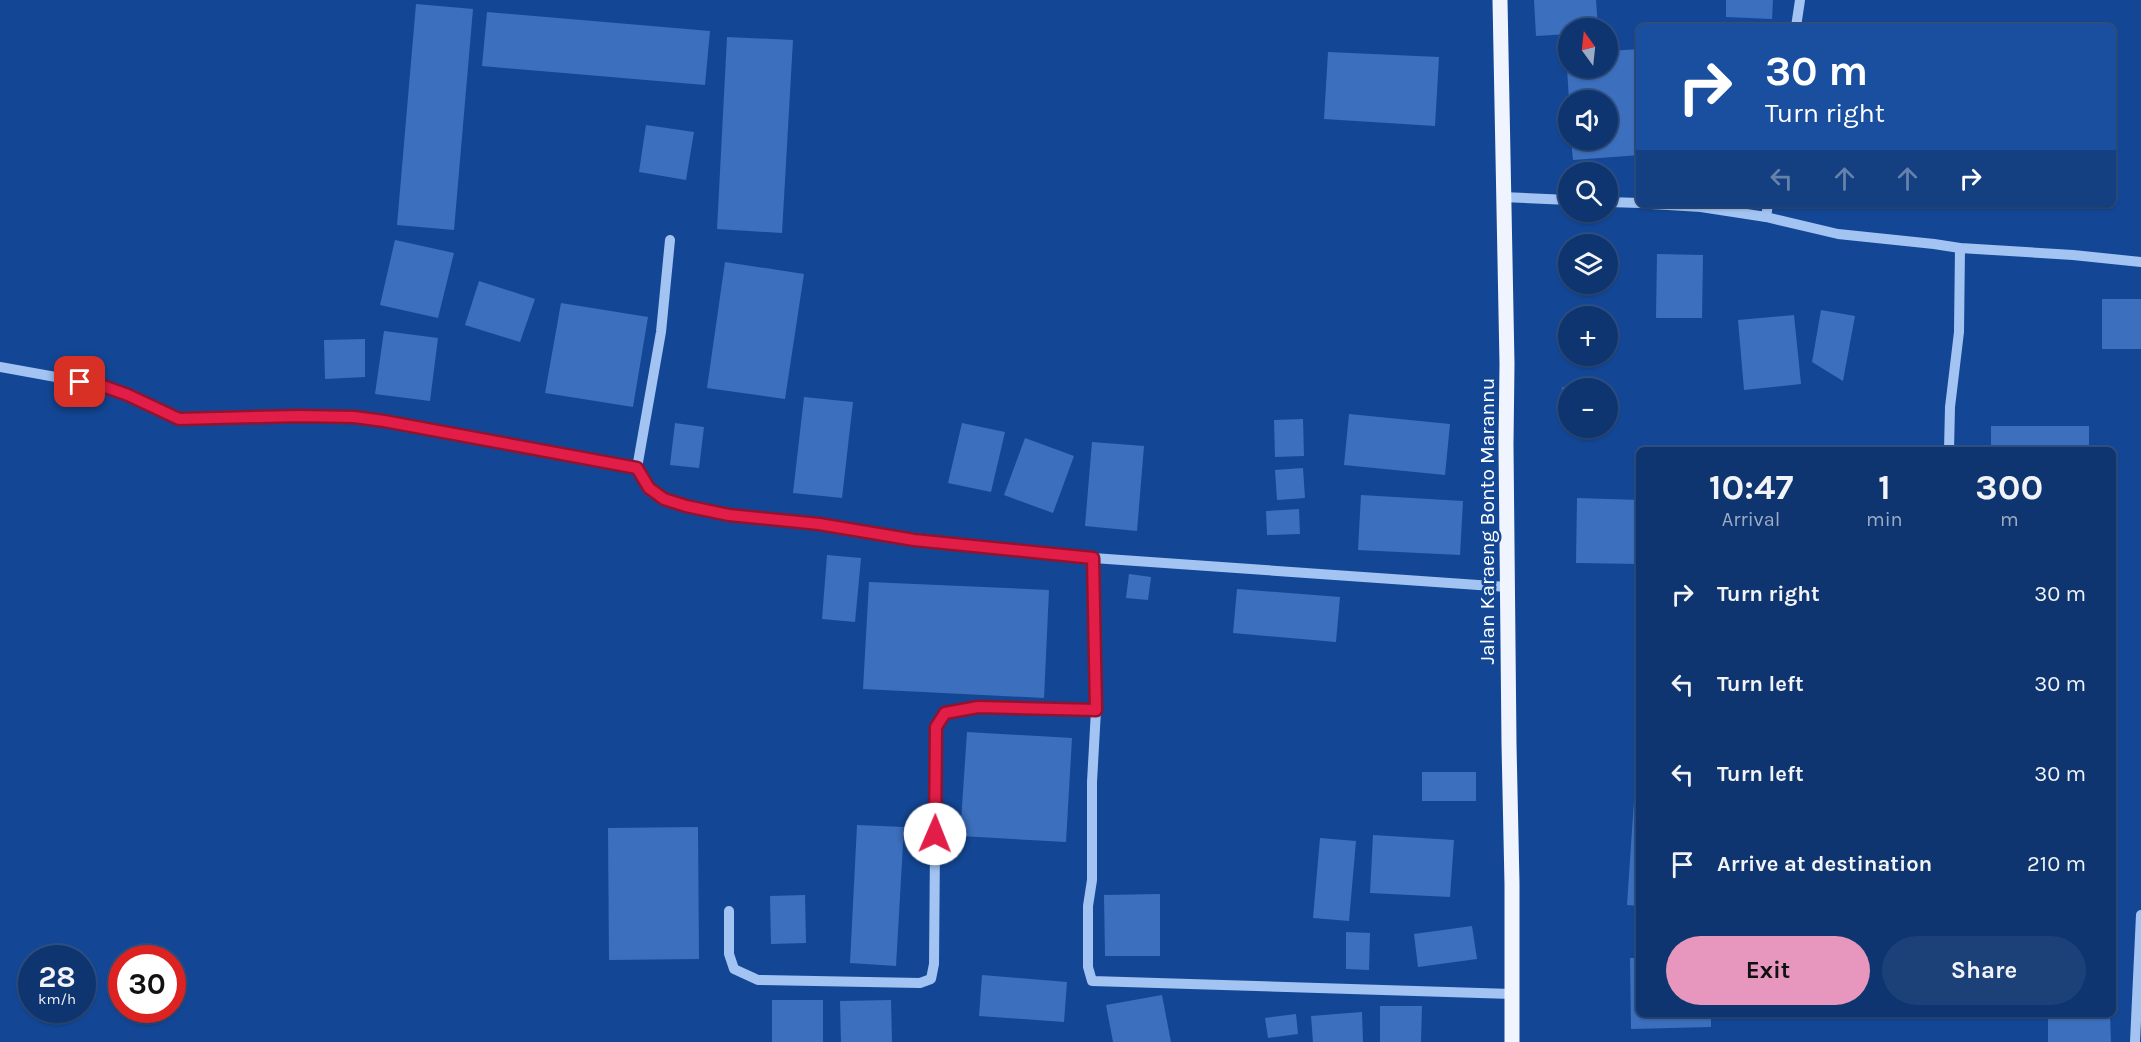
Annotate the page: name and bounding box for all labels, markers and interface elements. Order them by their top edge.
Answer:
north arrow [1558,18,1618,78]
map controls [1558,18,1618,438]
text: 30 m [1765,46,1868,96]
icon: right [1666,48,1744,126]
button: sound [1558,90,1618,150]
text: Turn right [1765,97,1885,129]
button: search [1558,162,1618,222]
icon: left [1765,162,1798,195]
icon: ahead [1828,162,1861,195]
icon: ahead [1891,162,1924,195]
icon: right [1954,162,1987,195]
button: layers [1558,234,1618,294]
button: + [1558,306,1618,366]
pin [54,356,105,407]
icon: arrive [63,365,96,398]
street label: Jalan Karaeng Bonto Marannu [1475,377,1499,665]
button: − [1558,378,1618,438]
text: 10:47 [1709,466,1793,508]
text: 1 [1878,466,1891,508]
text: 300 [1975,466,2043,508]
text: Arrival [1722,508,1780,531]
text: min [1866,508,1903,531]
text: m [2000,508,2019,531]
icon: right [1666,578,1699,611]
text: Turn right [1717,581,1820,607]
text: 30 m [2034,581,2086,607]
icon: left [1666,668,1699,701]
text: Turn left [1717,671,1804,697]
text: 30 m [2034,671,2086,697]
icon: left [1666,758,1699,791]
text: Turn left [1717,761,1804,787]
text: 30 m [2034,761,2086,787]
position arrow [903,802,967,866]
icon: arrive [1666,848,1699,881]
text: Arrive at destination [1717,851,1932,877]
text: 210 m [2027,851,2086,877]
button: Exit [1666,936,1870,1005]
button: Share [1882,936,2086,1005]
speed limit sign: 30 [108,945,186,1023]
text: 28 [38,959,76,995]
text: km/h [38,990,76,1008]

